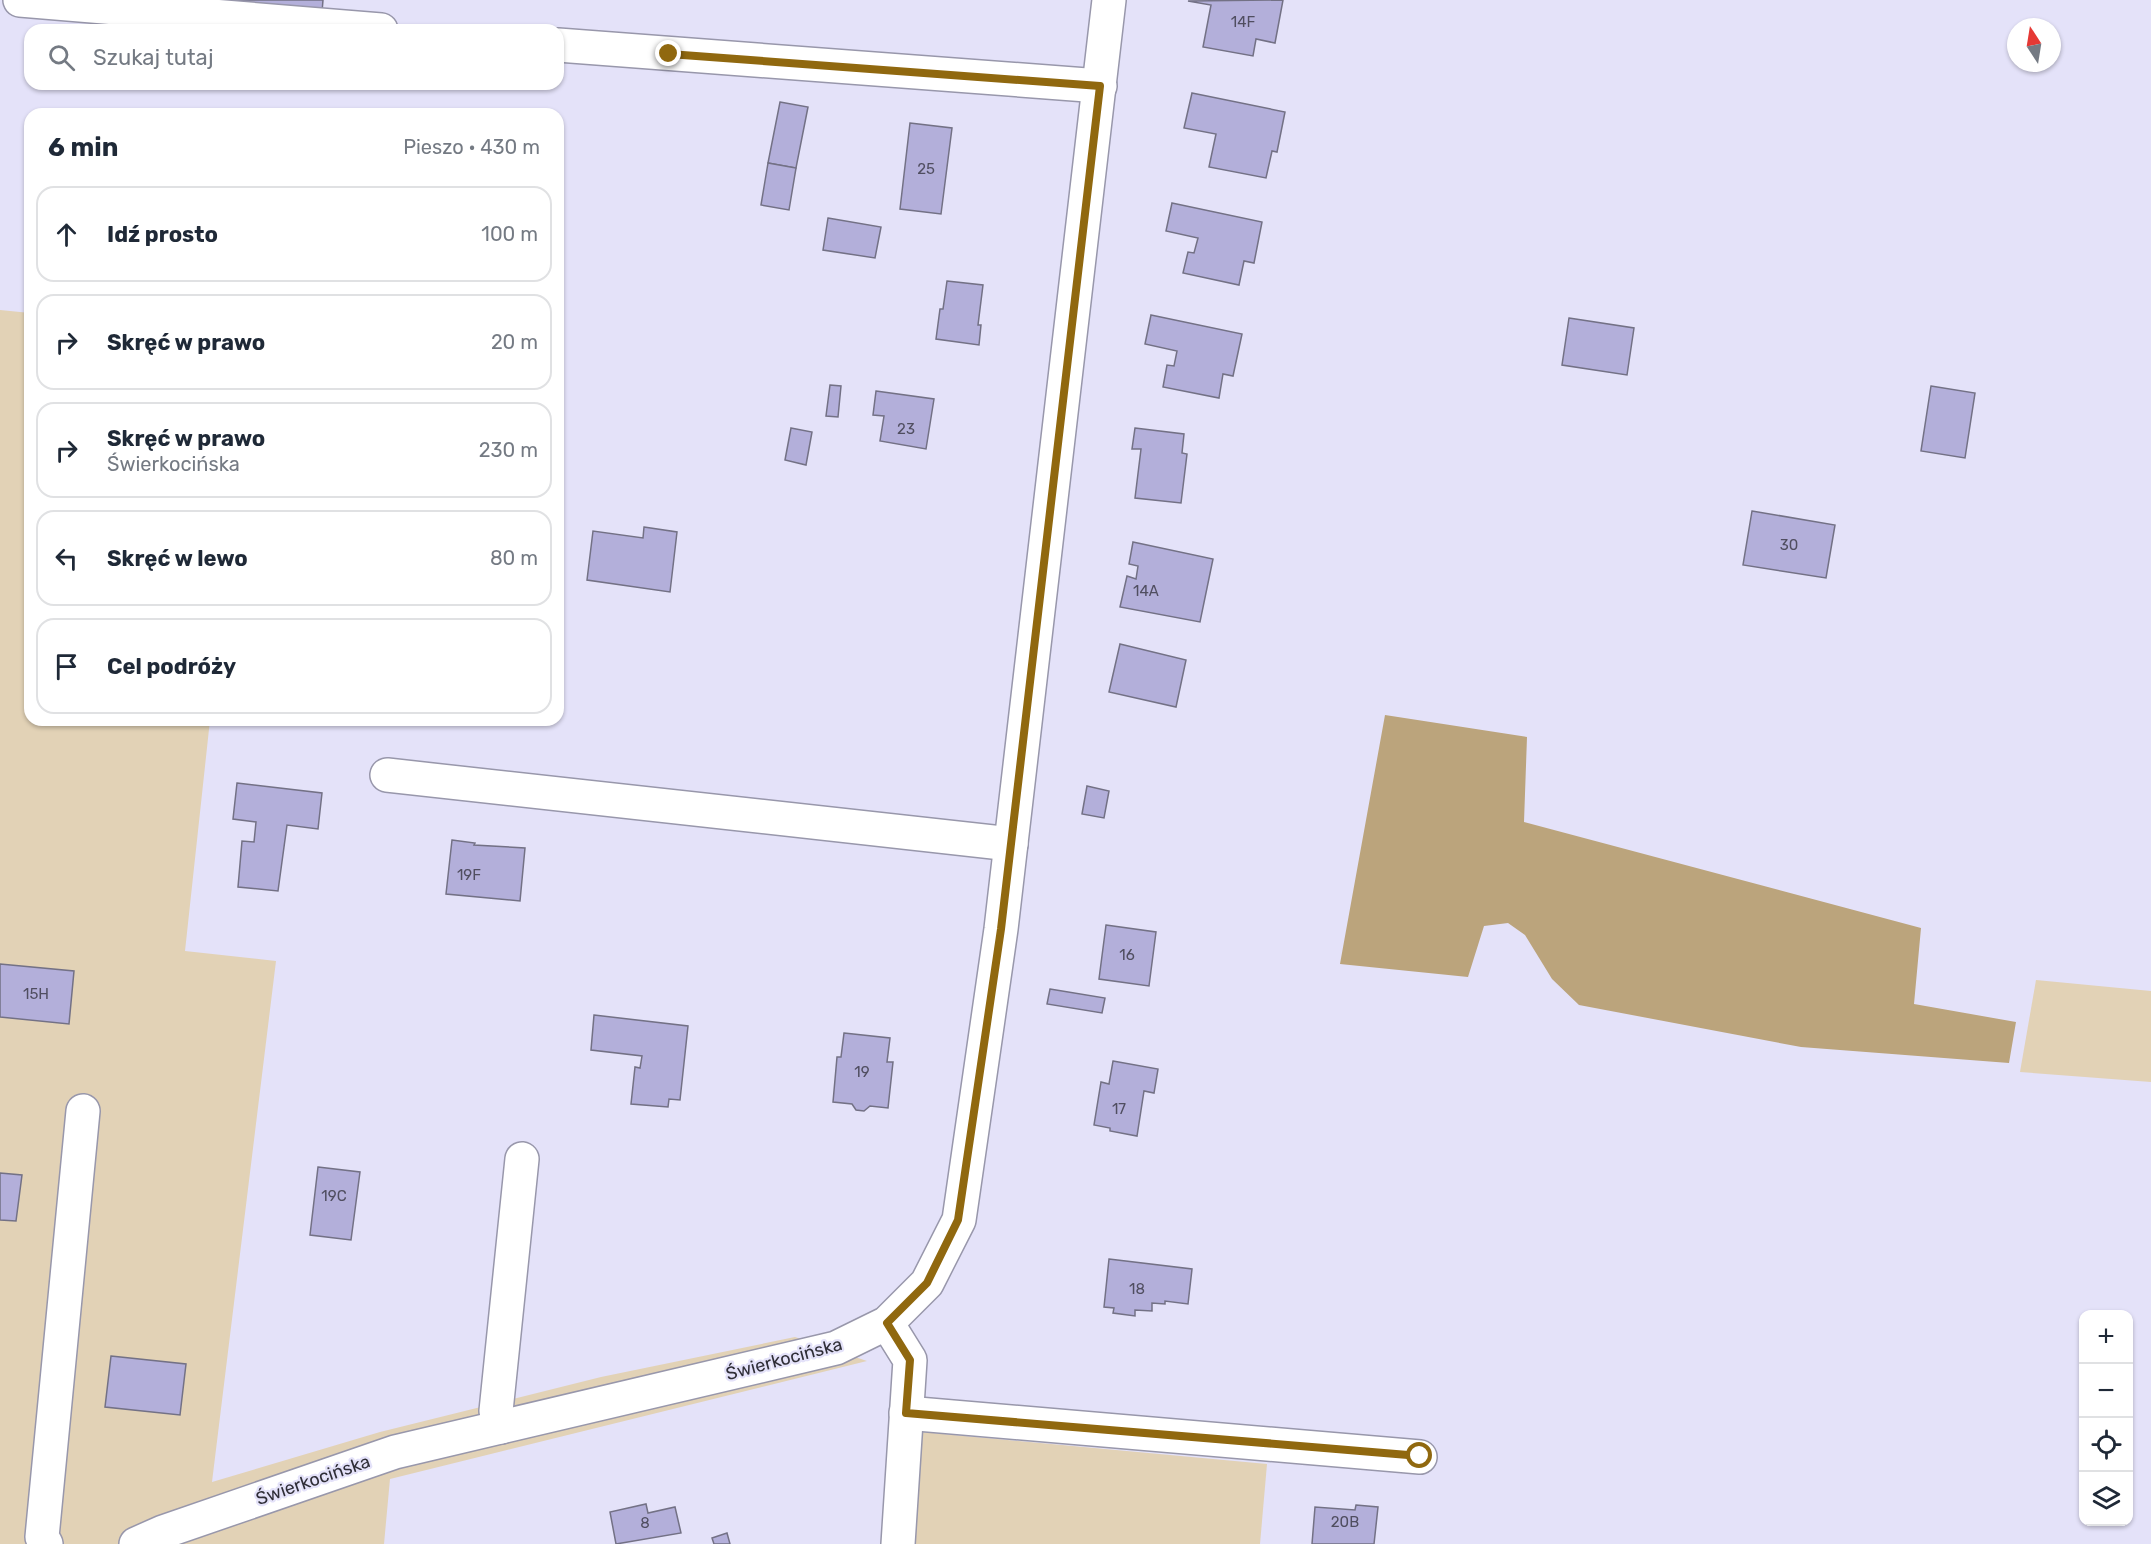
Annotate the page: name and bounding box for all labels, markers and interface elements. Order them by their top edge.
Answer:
house number: 14F [1231,13,1255,31]
north arrow [2007,18,2061,72]
search box [24,24,564,90]
route end [655,40,681,66]
icon: search [45,41,78,74]
text: Szukaj tutaj [93,44,214,71]
text: 6 min [48,132,118,163]
text: Pieszo · 430 m [403,135,540,159]
house number: 25 [917,160,935,178]
icon: ahead [50,218,83,251]
text: Idź prosto [107,221,218,248]
text: 100 m [481,222,538,246]
icon: right [50,326,83,359]
text: Skręć w prawo [107,329,265,356]
text: 20 m [491,330,538,354]
house number: 23 [897,420,915,438]
text: Skręć w prawo [107,425,265,452]
icon: right [50,434,83,467]
text: 230 m [479,438,538,462]
text: Świerkocińska [107,452,240,476]
house number: 30 [1780,536,1798,554]
icon: left [50,542,83,575]
text: Skręć w lewo [107,545,248,572]
text: 80 m [490,546,538,570]
house number: 14A [1133,582,1159,600]
icon: arrive [50,650,83,683]
text: Cel podróży [107,653,236,680]
house number: 19F [457,866,481,884]
house number: 16 [1119,946,1135,964]
house number: 15H [23,985,49,1003]
house number: 19 [854,1063,870,1081]
house number: 17 [1112,1100,1126,1118]
house number: 19C [321,1187,347,1205]
house number: 18 [1129,1280,1145,1298]
map controls [2079,1310,2133,1526]
button: + [2079,1310,2133,1364]
street label: Świerkocińska [723,1333,845,1385]
button: − [2079,1364,2133,1418]
button: locate [2079,1418,2133,1472]
route start [1406,1442,1432,1468]
street label: Świerkocińska [253,1450,373,1510]
button: layers [2079,1472,2133,1526]
house number: 20B [1331,1513,1359,1531]
house number: 8 [640,1514,650,1532]

